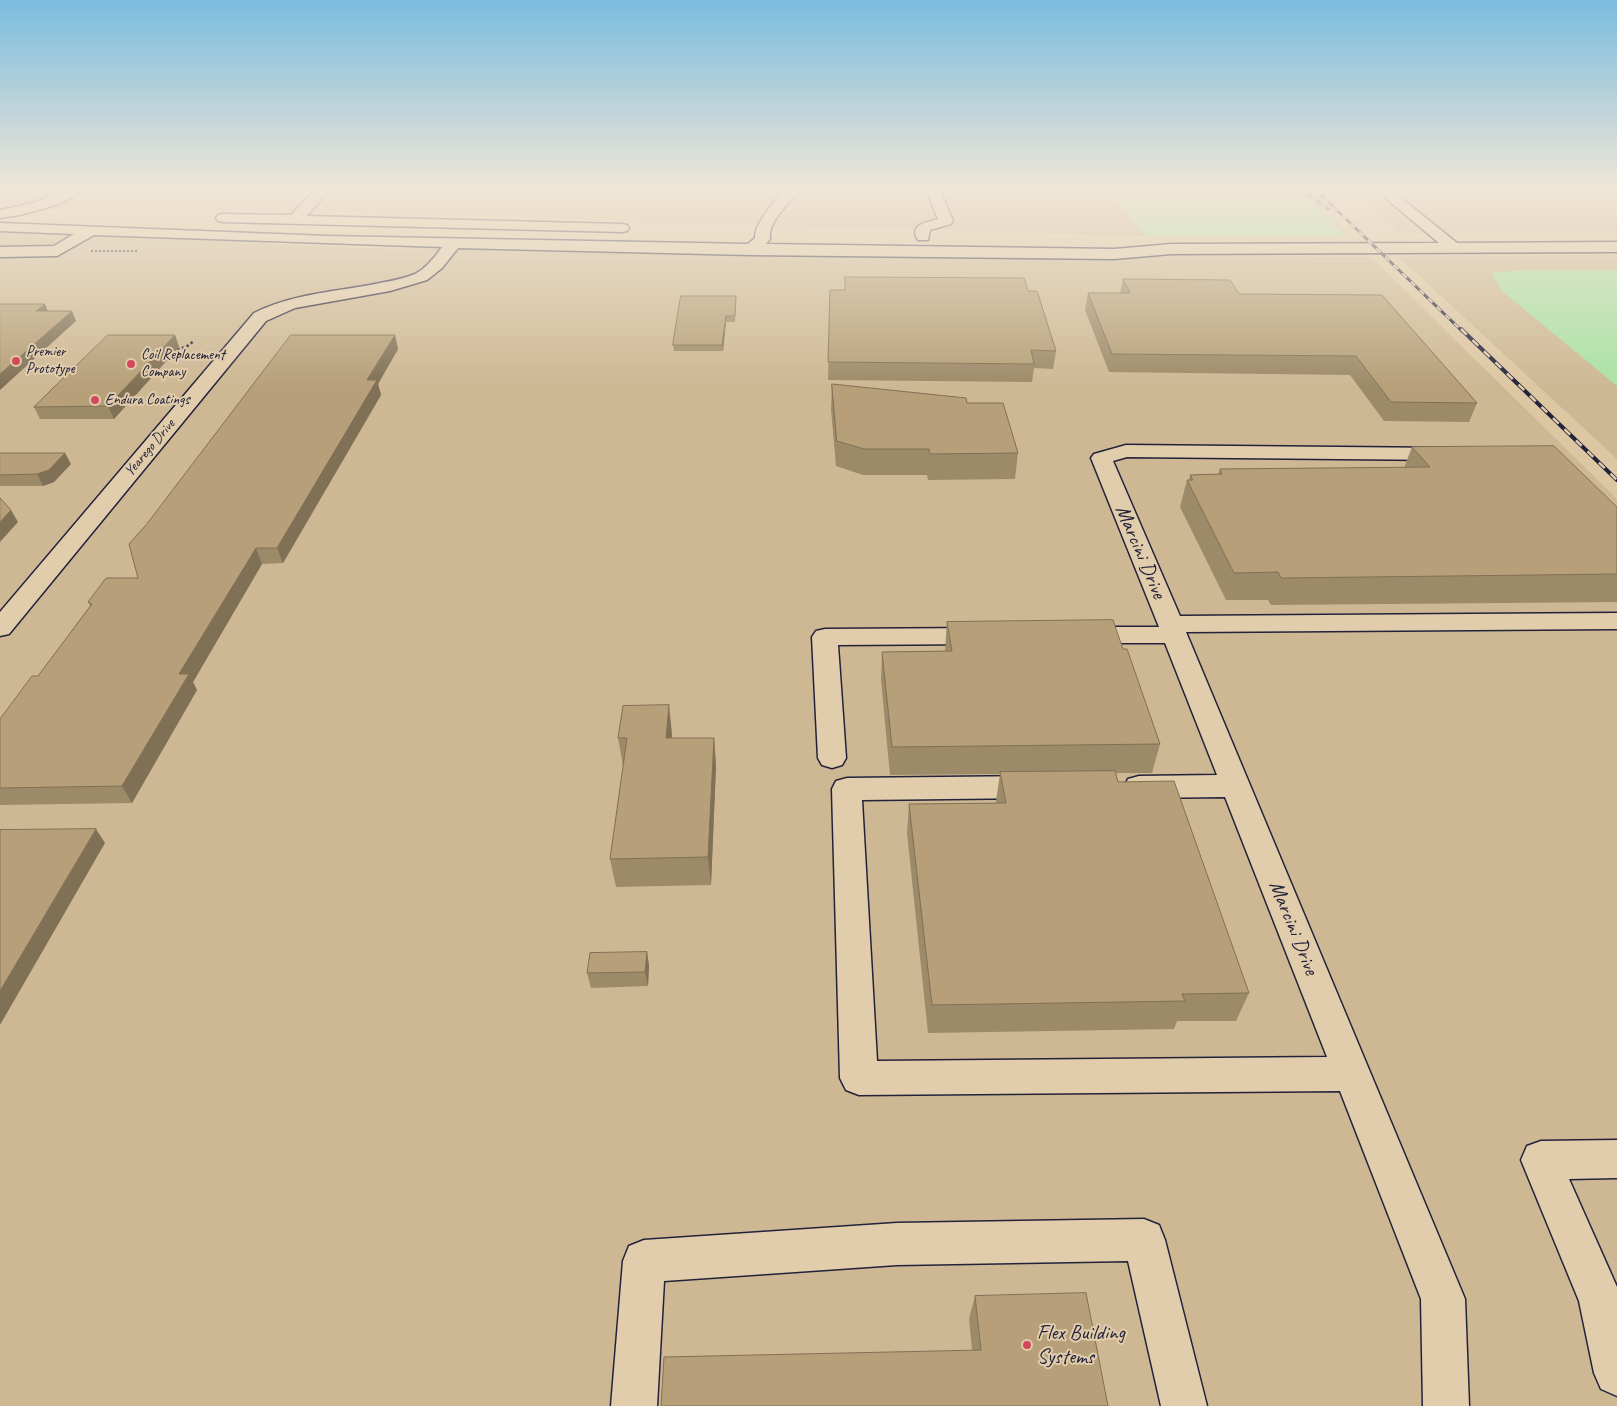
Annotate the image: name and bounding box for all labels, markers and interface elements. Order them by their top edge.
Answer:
place label: Premier Prototype [26,343,75,378]
place label: Coil Replacement Company [141,346,225,381]
marker: Premier Prototype [10,355,22,367]
marker: Coil Replacement Company [125,358,137,370]
place label: Endura Coatings [105,391,190,409]
marker: Endura Coatings [89,394,101,406]
street label: Yearego Drive [121,416,179,480]
street label: Marcini Drive [1109,501,1171,603]
street label: Marcini Drive [1263,877,1323,979]
place label: Flex Building Systems [1037,1320,1125,1370]
marker: Flex Building Systems [1021,1339,1033,1351]

